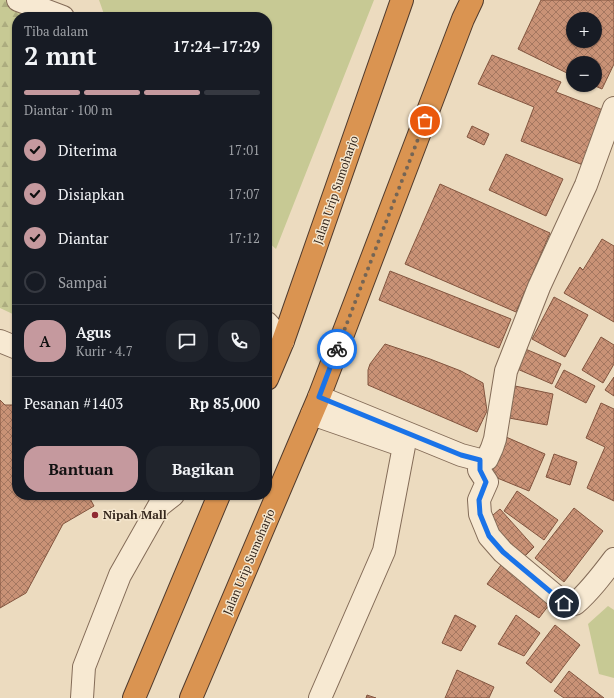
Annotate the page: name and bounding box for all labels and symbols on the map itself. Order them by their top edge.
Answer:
pin [408,104,442,138]
street label: Jalan Urip Sumoharjo [310,133,361,246]
courier [317,329,357,369]
street label: Jalan Urip Sumoharjo [219,506,278,617]
place label: Nipah Mall [103,507,167,522]
marker: Nipah Mall [90,510,100,520]
pin [547,586,581,620]

